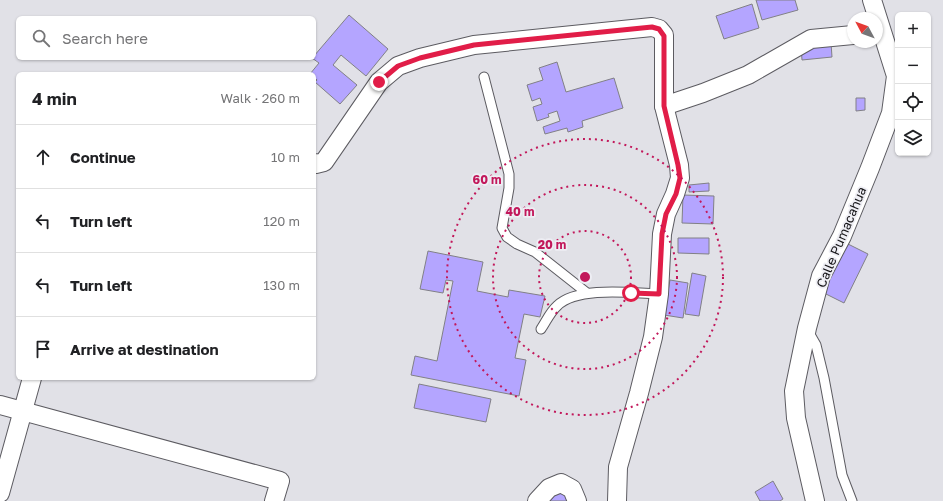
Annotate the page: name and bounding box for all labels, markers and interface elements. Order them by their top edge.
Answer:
north arrow [847,12,883,48]
map controls [895,12,931,156]
button: + [895,12,931,48]
search box [16,16,316,60]
icon: search [30,27,52,49]
text: Search here [62,29,148,47]
button: − [895,48,931,84]
route end [370,73,388,91]
button: locate [895,84,931,120]
text: 4 min [32,88,77,109]
text: Walk · 260 m [221,90,300,106]
button: layers [895,120,931,156]
icon: ahead [32,146,54,168]
text: Continue [70,148,136,166]
text: 10 m [271,149,300,165]
text: 60 m [473,172,501,187]
street label: Calle Pumacahua [813,184,869,290]
text: 40 m [506,204,534,219]
icon: left [32,210,54,232]
text: Turn left [70,212,132,230]
text: 120 m [263,213,300,229]
text: 20 m [538,237,566,252]
centre of rings [578,270,592,284]
icon: left [32,274,54,296]
text: Turn left [70,276,132,294]
text: 130 m [263,277,300,293]
route start [622,284,640,302]
icon: arrive [32,338,54,360]
text: Arrive at destination [70,340,219,358]

